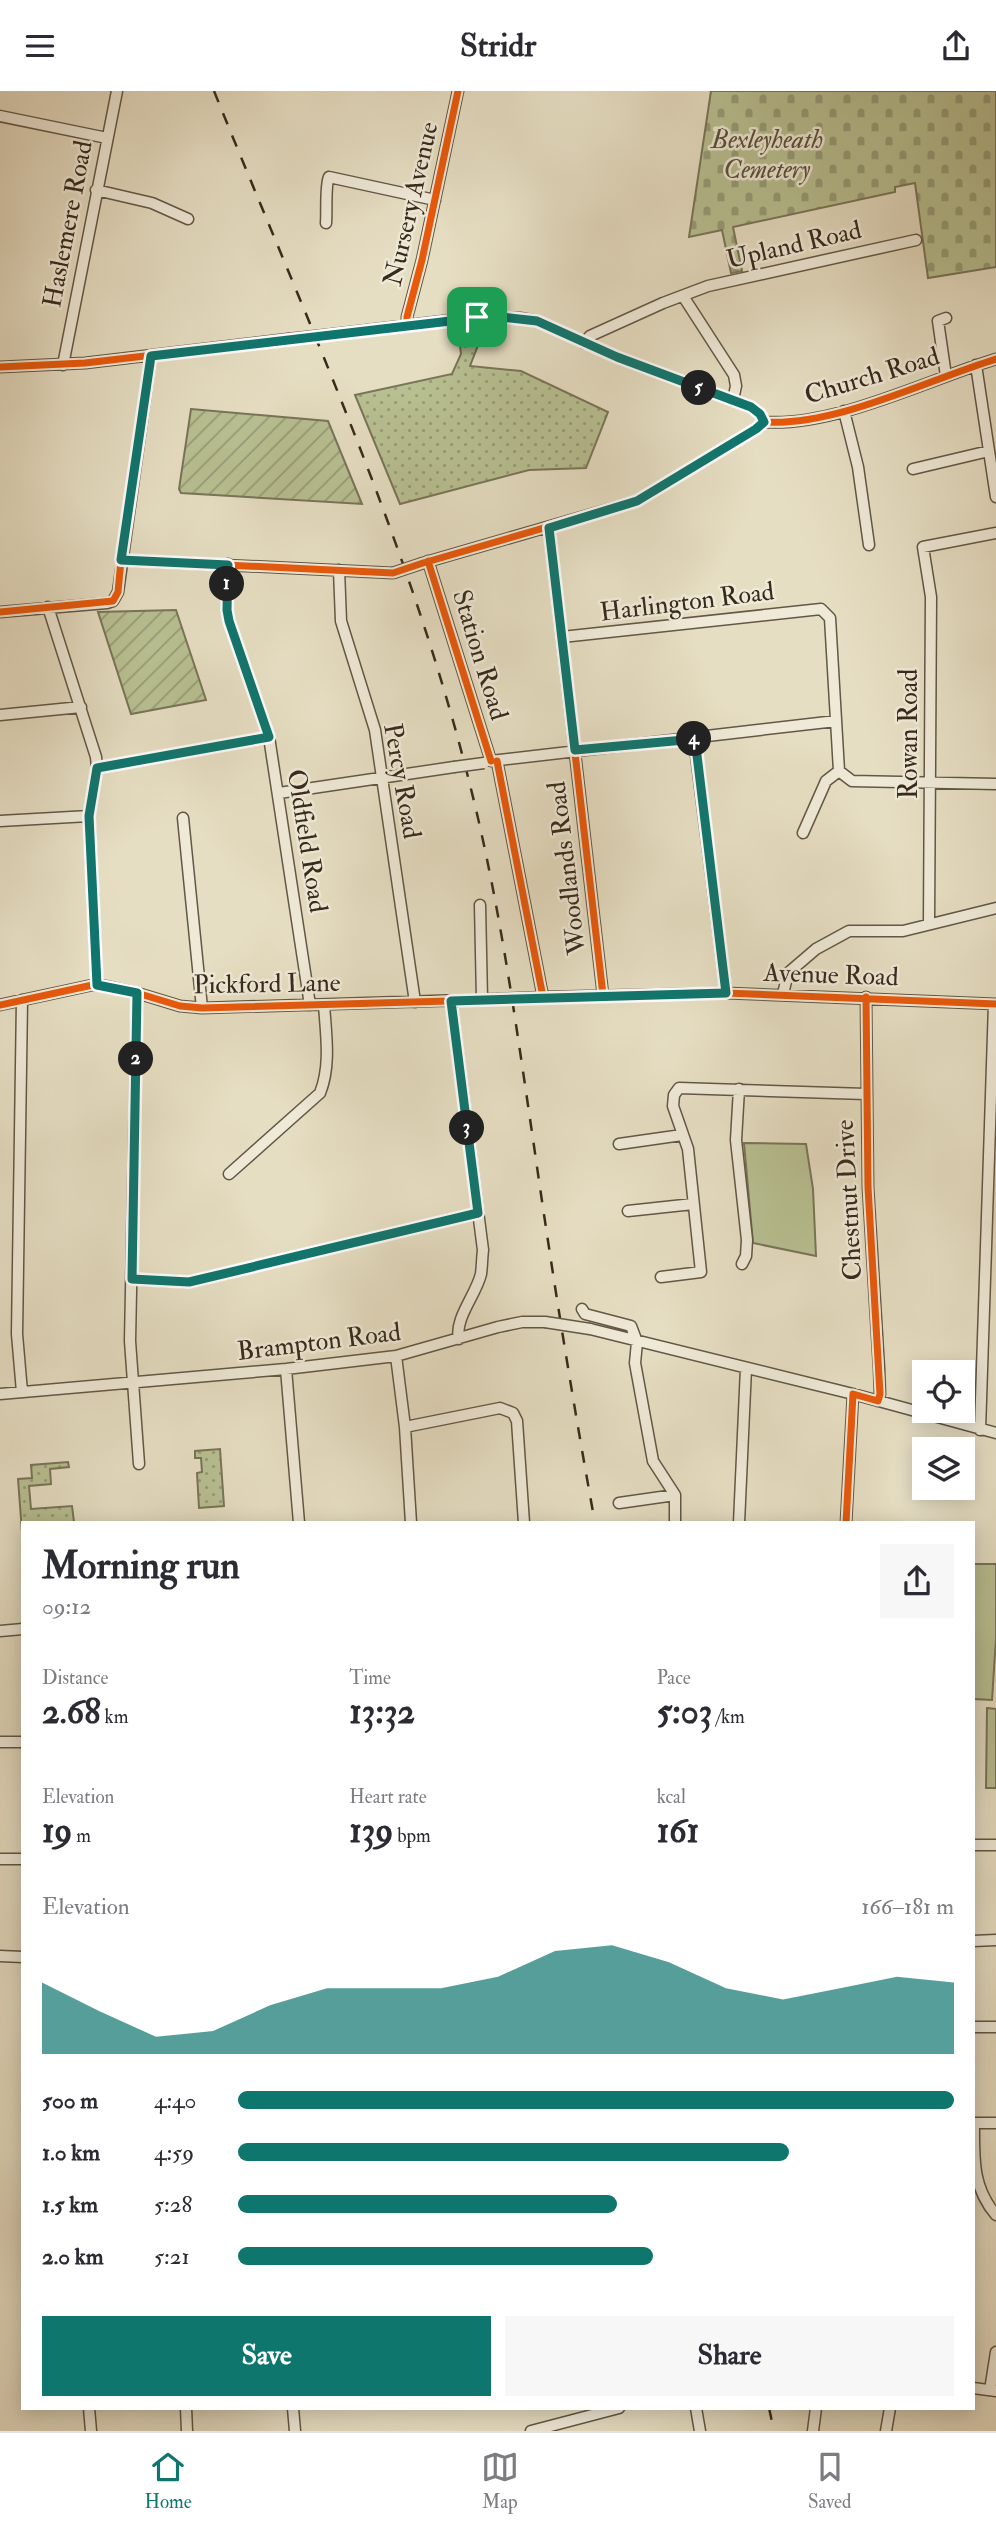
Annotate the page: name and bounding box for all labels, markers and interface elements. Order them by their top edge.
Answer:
text: Stridr [460,26,536,66]
icon: menu [21,27,59,65]
icon: share [937,27,975,65]
street label: Nursery Avenue [377,119,445,289]
park label: Bexleyheath Cemetery [709,124,823,186]
street label: Haslemere Road [36,138,100,310]
street label: Upland Road [723,214,865,277]
pin [447,287,507,347]
icon: arrive [458,298,496,336]
street label: Church Road [801,340,944,412]
pin: 5 [682,371,716,405]
text: 5 [694,375,703,399]
pin: 1 [210,567,244,601]
text: 1 [223,571,230,595]
street label: Harlington Road [598,575,776,629]
street label: Station Road [445,586,515,724]
street label: Rowan Road [893,669,925,799]
street label: Percy Road [376,721,428,841]
pin: 4 [676,721,712,757]
text: 4 [688,726,699,750]
street label: Oldfield Road [280,767,334,915]
street label: Woodlands Road [540,779,594,957]
street label: Avenue Road [762,957,899,993]
street label: Pickford Lane [193,967,341,1001]
pin: 2 [118,1041,154,1077]
text: 2 [131,1046,140,1070]
pin: 3 [449,1111,484,1145]
text: 3 [463,1115,470,1139]
street label: Chestnut Drive [829,1119,869,1281]
street label: Brampton Road [235,1316,403,1369]
map controls [912,1360,975,1500]
button: locate [912,1360,975,1423]
button: layers [912,1437,975,1500]
text: Morning run [42,1542,240,1590]
button: share [880,1544,954,1618]
text: 09:12 [42,1592,91,1621]
text: Distance [42,1666,108,1690]
text: Time [349,1666,391,1690]
text: Pace [657,1666,691,1690]
text: 2.68 [42,1690,101,1734]
text: 13:32 [349,1690,415,1734]
text: 5:03 [657,1690,712,1734]
text: km [101,1705,128,1729]
text: /km [712,1705,745,1729]
text: Elevation [42,1785,114,1809]
text: Heart rate [349,1785,427,1809]
text: kcal [657,1785,686,1809]
text: 19 [42,1809,72,1853]
text: 139 [349,1809,393,1853]
text: 161 [657,1809,699,1853]
text: m [72,1824,91,1848]
text: bpm [393,1824,431,1848]
text: Elevation [42,1892,130,1921]
text: 166–181 m [861,1892,954,1921]
text: 500 m [42,2086,98,2115]
text: 4:40 [154,2086,196,2115]
text: 1.0 km [42,2138,100,2167]
text: 4:59 [154,2138,194,2167]
text: 1.5 km [42,2190,98,2219]
text: 5:28 [154,2190,192,2219]
text: 2.0 km [42,2242,104,2271]
text: 5:21 [154,2242,190,2271]
button: Save [42,2316,491,2396]
button: Share [505,2316,954,2396]
tab: Home [145,2448,192,2514]
tab: Map [481,2448,519,2514]
tab: Saved [808,2448,851,2514]

